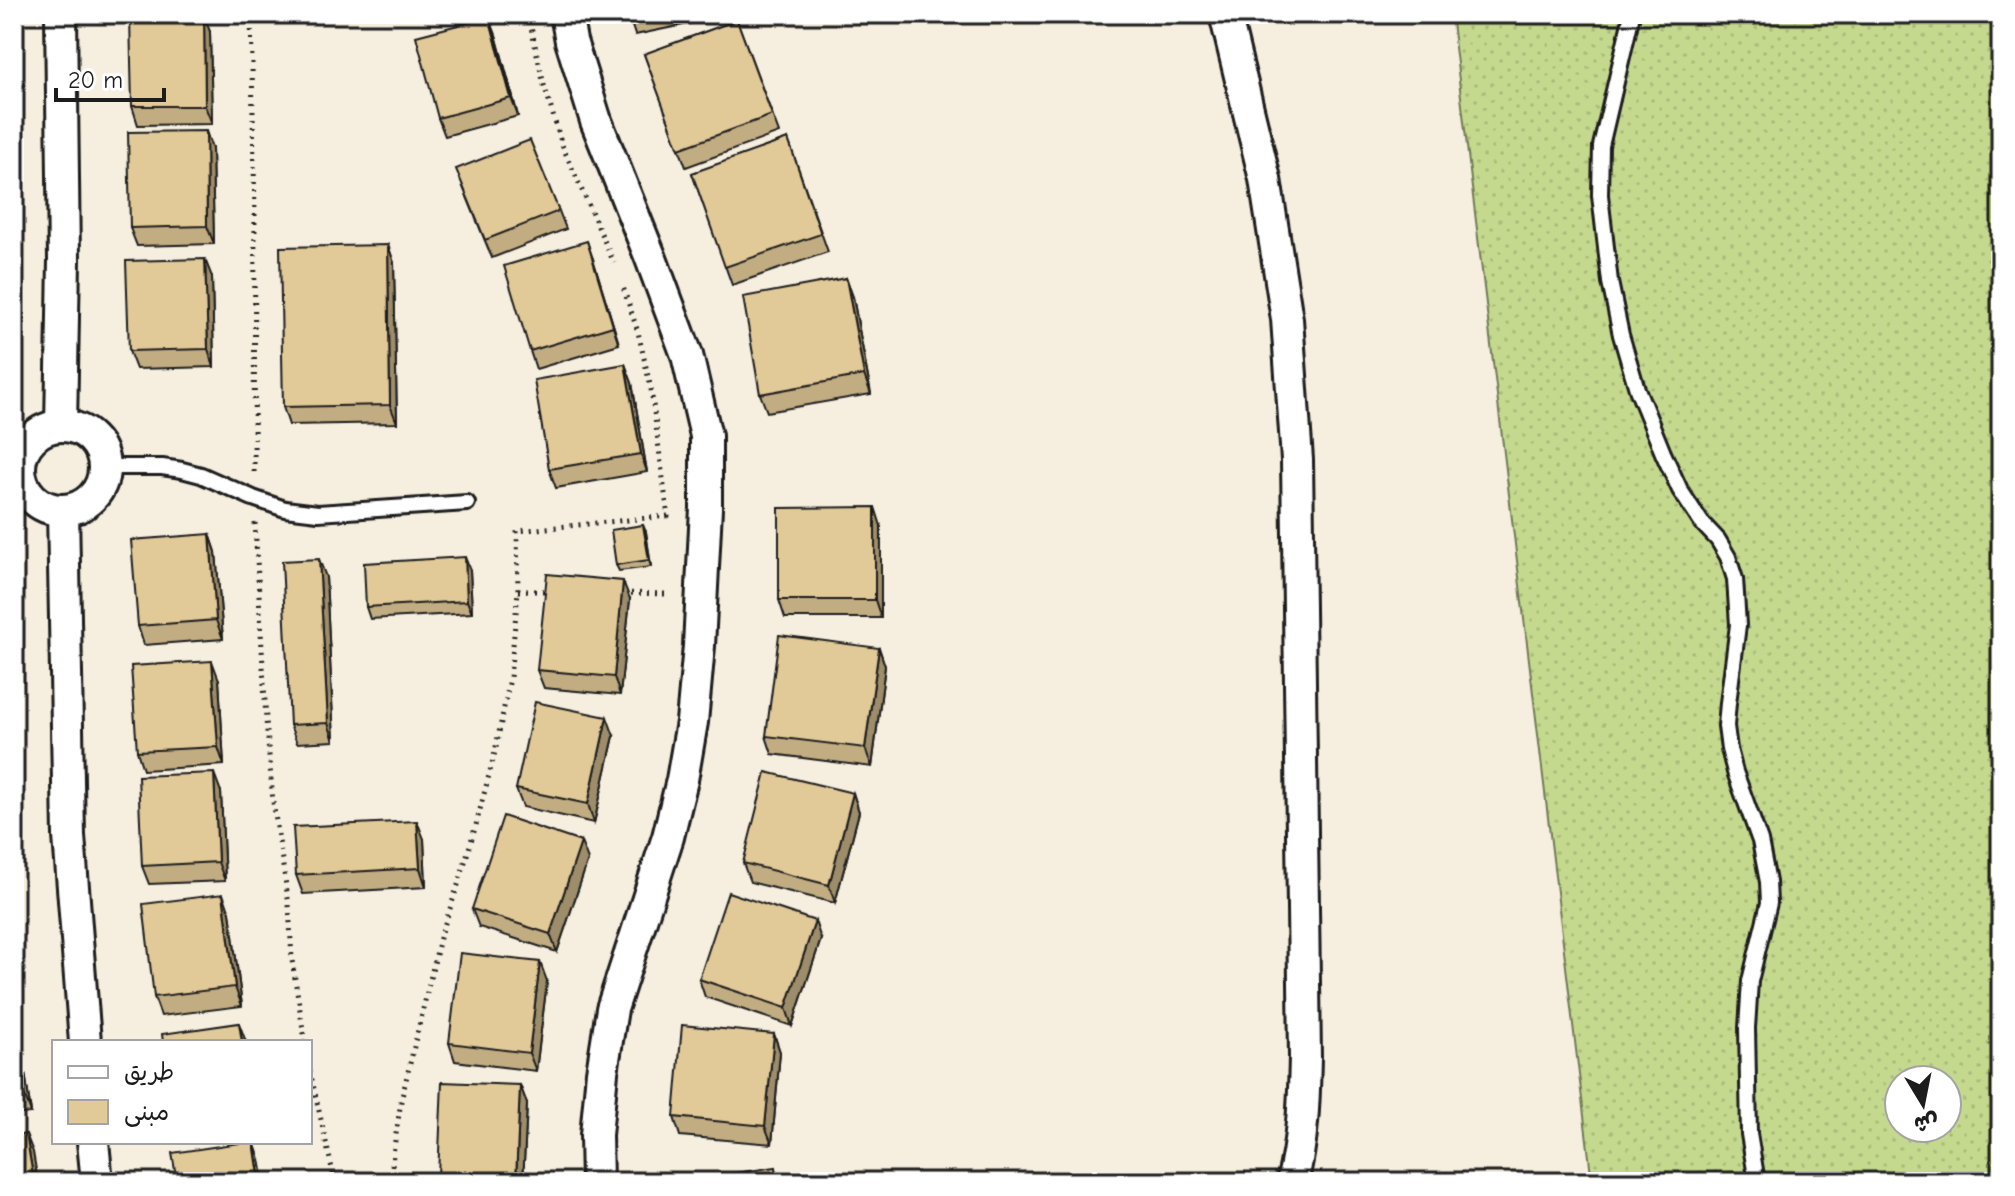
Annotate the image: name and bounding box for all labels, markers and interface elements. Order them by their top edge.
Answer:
scale bar [56,52,164,102]
text: 20 m [68,66,123,94]
legend [52,1040,312,1144]
text: طريق [124,1058,174,1086]
north arrow [1883,1064,1963,1144]
text: مبنى [124,1098,169,1127]
text: ش [1912,1108,1940,1138]

